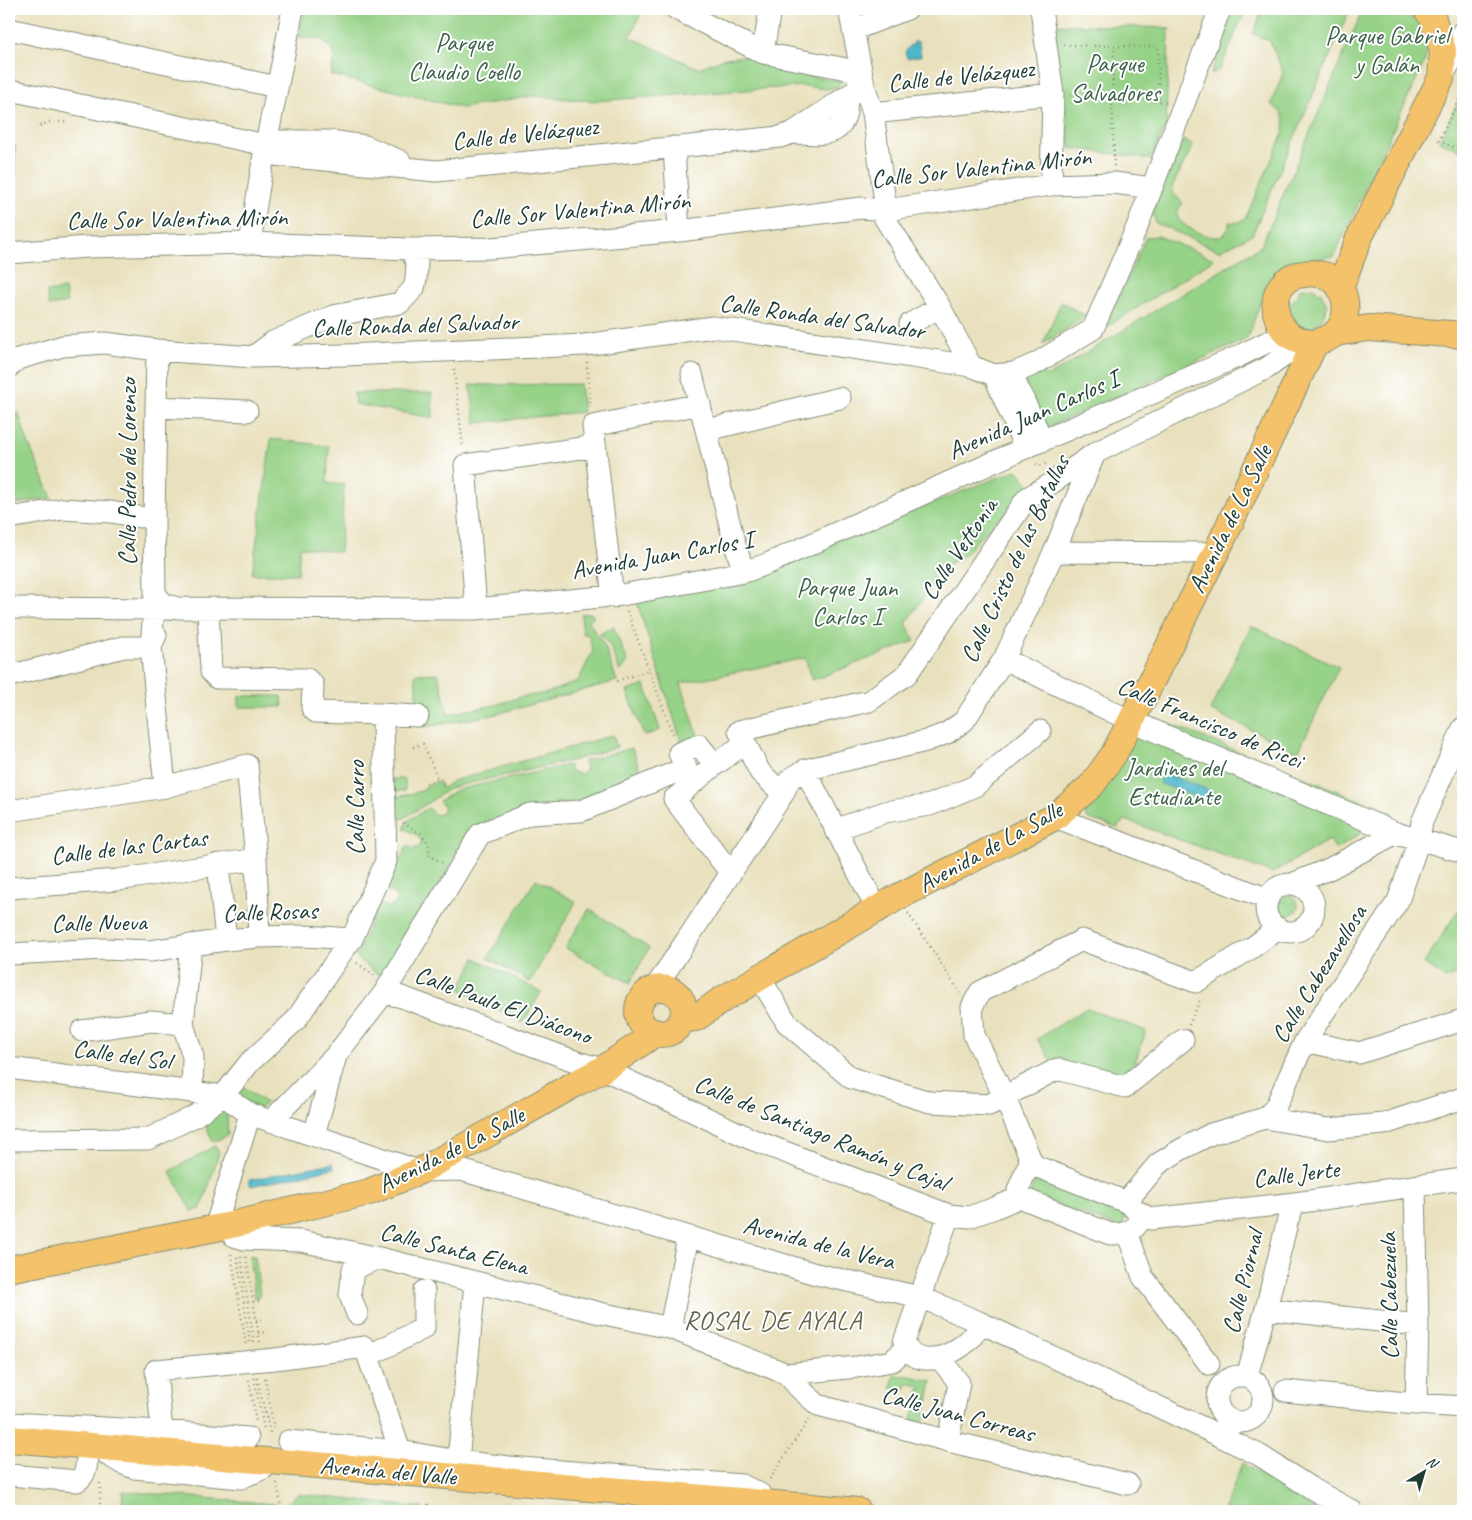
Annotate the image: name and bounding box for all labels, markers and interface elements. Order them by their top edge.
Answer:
park label: Parque Gabriel y Galán [1325,20,1453,81]
park label: Parque Claudio Coello [408,27,521,88]
park label: Parque Salvadores [1070,48,1162,109]
street label: Calle de Velázquez [886,52,1038,100]
street label: Calle de Velázquez [450,110,602,158]
street label: Calle Sor Valentina Mirón [870,140,1093,195]
street label: Calle Sor Valentina Mirón [469,184,692,236]
street label: Calle Sor Valentina Mirón [66,201,288,237]
street label: Calle Ronda del Salvador [718,287,929,348]
street label: Calle Ronda del Salvador [311,305,522,345]
street label: Avenida Juan Carlos I [943,361,1129,467]
street label: Calle Pedro de Lorenzo [112,375,144,566]
street label: Avenida de La Salle [1180,438,1280,598]
street label: Calle Cristo de las Batallas [953,448,1078,668]
street label: Calle Vettonia [913,489,1006,606]
street label: Avenida Juan Carlos I [569,522,761,587]
park label: Parque Juan Carlos I [796,572,898,633]
street label: Calle Francisco de Ricci [1113,670,1310,778]
park label: Jardines del Estudiante [1124,752,1228,813]
street label: Calle Carro [340,760,372,855]
street label: Avenida de La Salle [912,793,1070,900]
street label: Calle de las Cartas [49,821,211,872]
street label: Calle Rosas [222,894,320,930]
street label: Calle Cabezavellosa [1264,897,1375,1049]
street label: Calle Nueva [51,906,149,940]
street label: Calle Paulo El Diácono [410,958,599,1053]
street label: Calle del Sol [71,1032,178,1078]
street label: Calle de Santiago Ramón y Cajal [690,1068,957,1200]
street label: Avenida de La Salle [372,1098,531,1201]
street label: Calle Jerte [1251,1153,1343,1195]
street label: Avenida de la Vera [740,1209,900,1278]
street label: Calle Santa Elena [377,1215,534,1283]
street label: Calle Piornal [1215,1222,1272,1337]
street label: Calle Cabezuela [1372,1230,1406,1360]
district label: ROSAL DE AYALA [684,1304,863,1337]
street label: Calle Juan Correas [878,1378,1040,1450]
north arrow [1400,1448,1450,1498]
street label: Avenida del Valle [319,1449,459,1493]
text: N [1423,1453,1442,1473]

